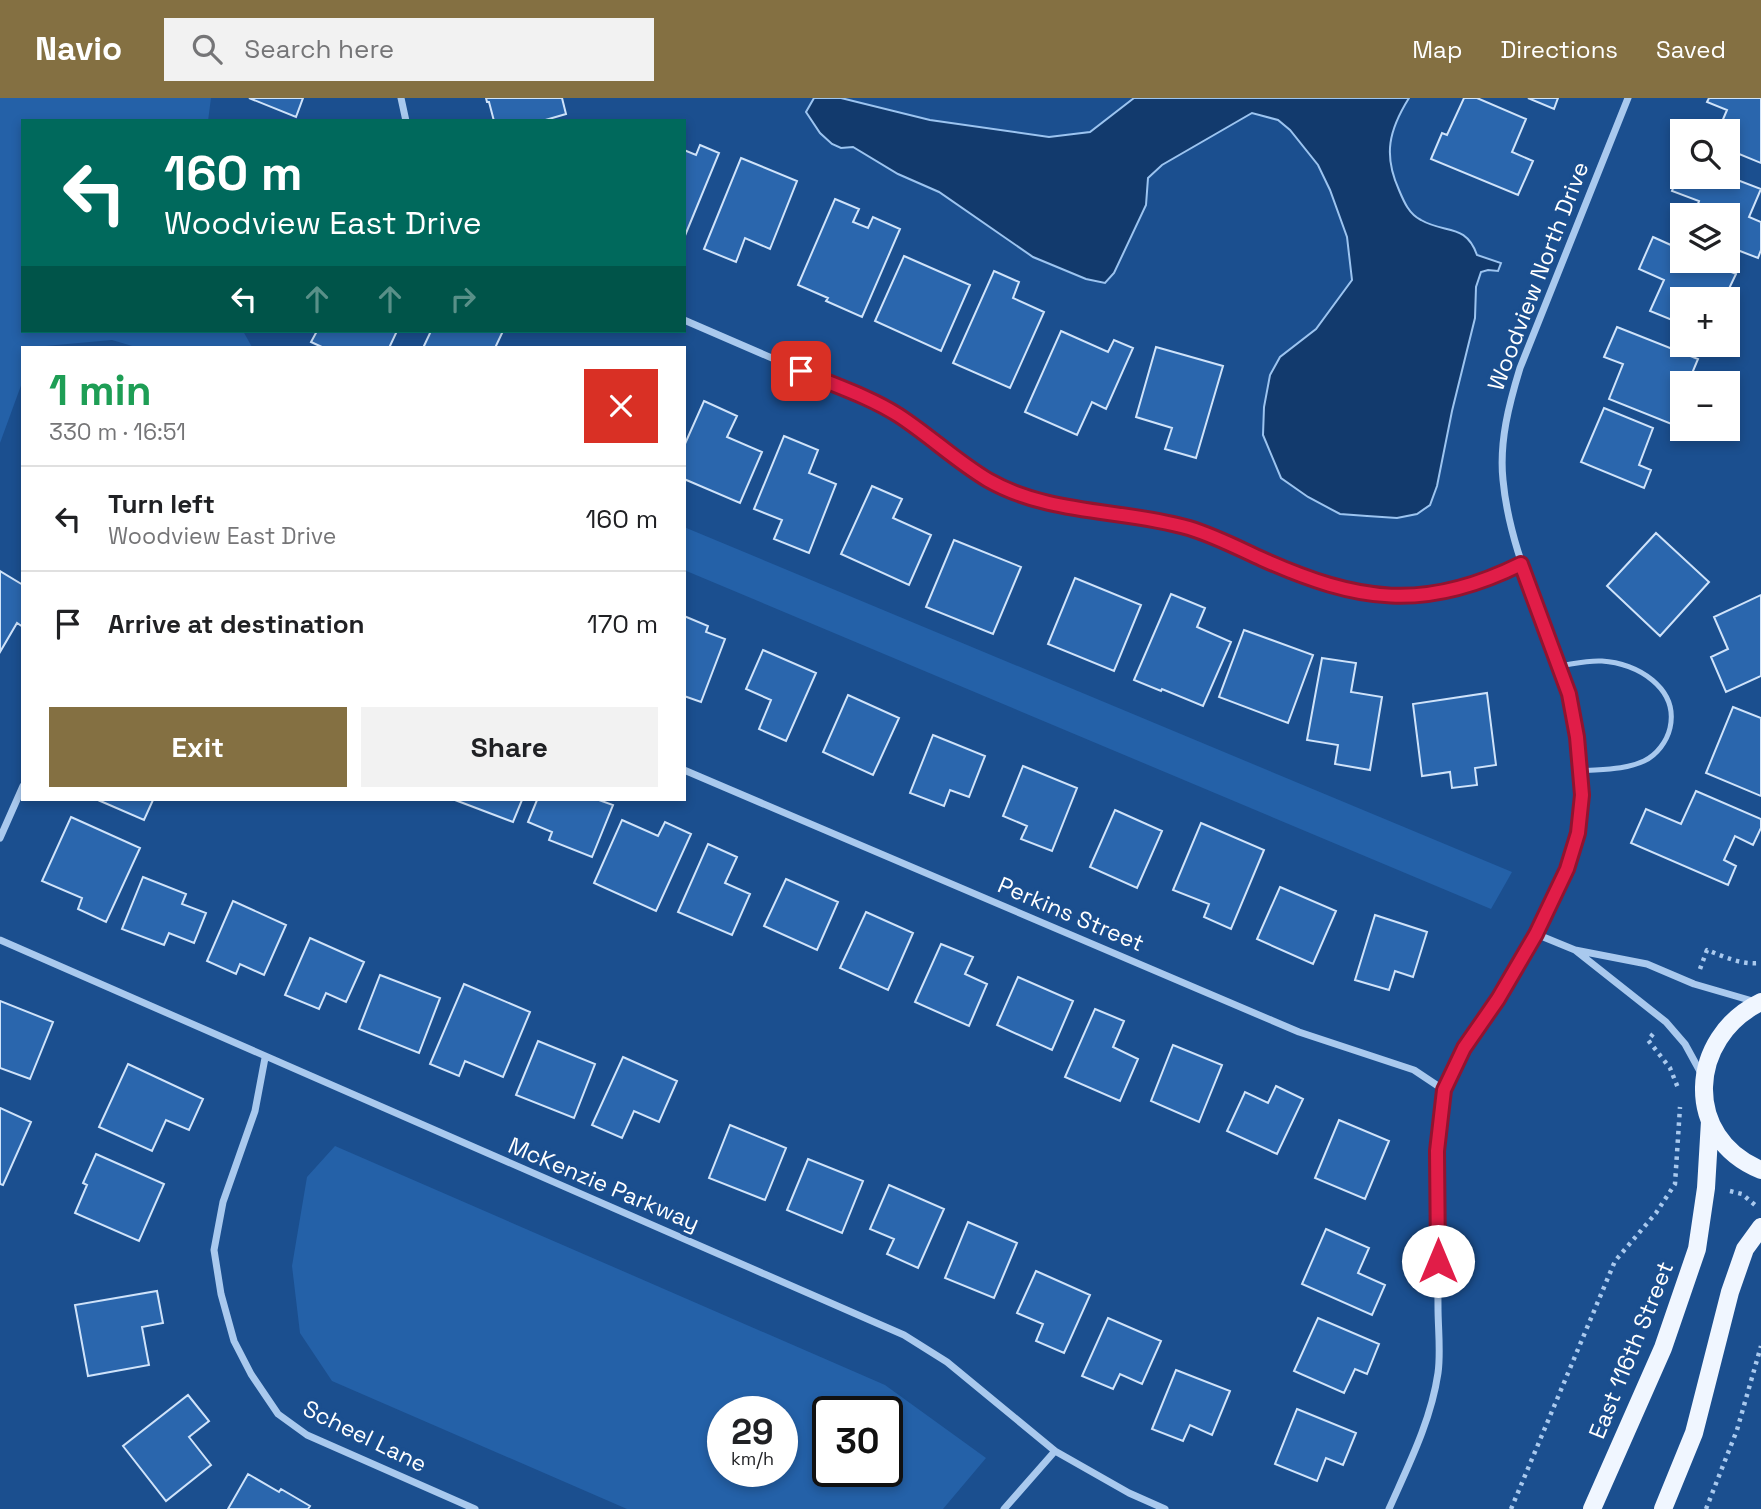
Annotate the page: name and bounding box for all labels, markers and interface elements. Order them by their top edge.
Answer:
search box [164,18,654,81]
text: Navio [35,28,122,70]
icon: search [188,30,226,68]
text: Search here [244,32,394,66]
text: Map [1412,34,1462,65]
text: Directions [1500,34,1618,65]
text: Saved [1656,34,1726,65]
map controls [1670,119,1740,441]
button: search [1670,119,1740,189]
text: 160 m [164,142,302,204]
icon: left [49,147,140,238]
street label: Woodview North Drive [1481,157,1595,395]
text: Woodview East Drive [164,203,482,243]
button: layers [1670,203,1740,273]
icon: left [225,280,263,318]
icon: ahead [298,280,336,318]
icon: ahead [371,280,409,318]
icon: right [444,280,482,318]
button: + [1670,287,1740,357]
pin [771,341,831,401]
icon: arrive [782,352,820,390]
text: 1 min [49,364,152,417]
button: close [584,369,658,443]
button: − [1670,371,1740,441]
text: 330 m · 16:51 [49,417,186,447]
text: Turn left [108,487,215,521]
icon: left [49,500,87,538]
text: 160 m [586,502,658,536]
text: Woodview East Drive [108,521,336,551]
icon: arrive [49,605,87,643]
text: Arrive at destination [108,607,365,641]
text: 170 m [587,607,658,641]
button: Exit [49,707,347,787]
button: Share [361,707,658,787]
street label: Perkins Street [993,870,1149,958]
street label: McKenzie Parkway [504,1130,704,1238]
position arrow [1401,1224,1475,1298]
street label: East 116th Street [1582,1257,1680,1443]
street label: Scheel Lane [298,1393,432,1479]
speed limit sign: 30 [812,1396,903,1487]
text: 29 [731,1410,774,1454]
text: km/h [731,1447,774,1470]

